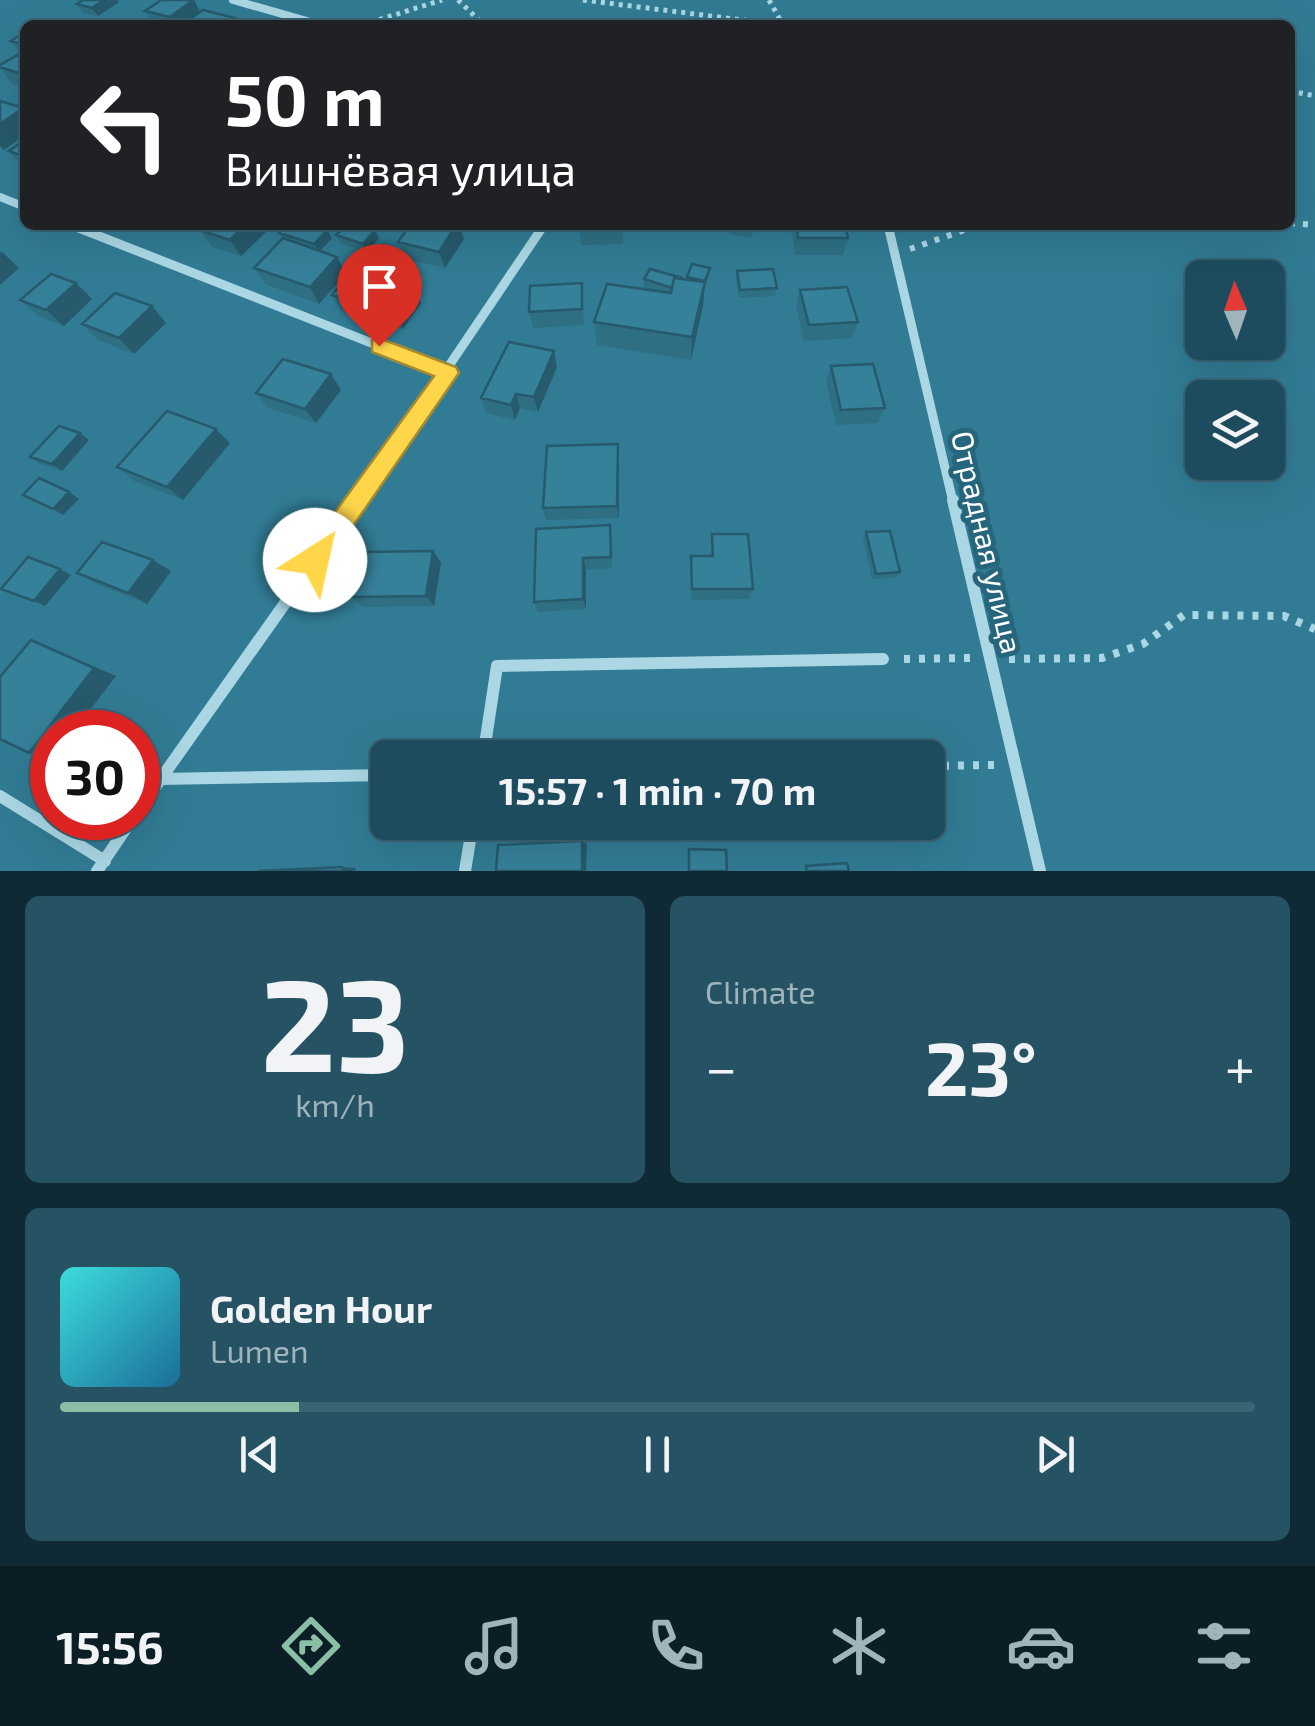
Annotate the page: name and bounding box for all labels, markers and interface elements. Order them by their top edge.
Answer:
text: 50 m [225,56,385,140]
icon: left [60,60,190,190]
text: Вишнёвая улица [225,141,576,195]
pin [337,244,422,347]
icon: arrive [352,259,407,314]
north arrow [1185,260,1285,360]
map controls [1185,260,1285,480]
button: layers [1185,380,1285,480]
street label: Отрадная улица [944,427,1031,657]
position arrow [263,508,367,612]
speed limit sign: 30 [30,710,160,840]
text: 15:57 · 1 min · 70 m [499,767,816,813]
text: 23 [260,942,410,1098]
text: Climate [705,972,816,1010]
text: 23° [925,1021,1037,1111]
text: − [705,1033,737,1099]
text: + [1225,1033,1255,1099]
text: km/h [295,1085,375,1123]
text: Golden Hour [210,1285,432,1331]
text: Lumen [210,1331,309,1369]
icon: previous [232,1427,287,1482]
icon: pause [630,1427,685,1482]
icon: next [1028,1427,1083,1482]
icon: directions [276,1611,346,1681]
icon: music [459,1611,529,1681]
icon: phone [641,1611,711,1681]
icon: climate [824,1611,894,1681]
icon: car [1006,1611,1076,1681]
icon: filters [1189,1611,1259,1681]
text: 15:56 [56,1619,164,1673]

